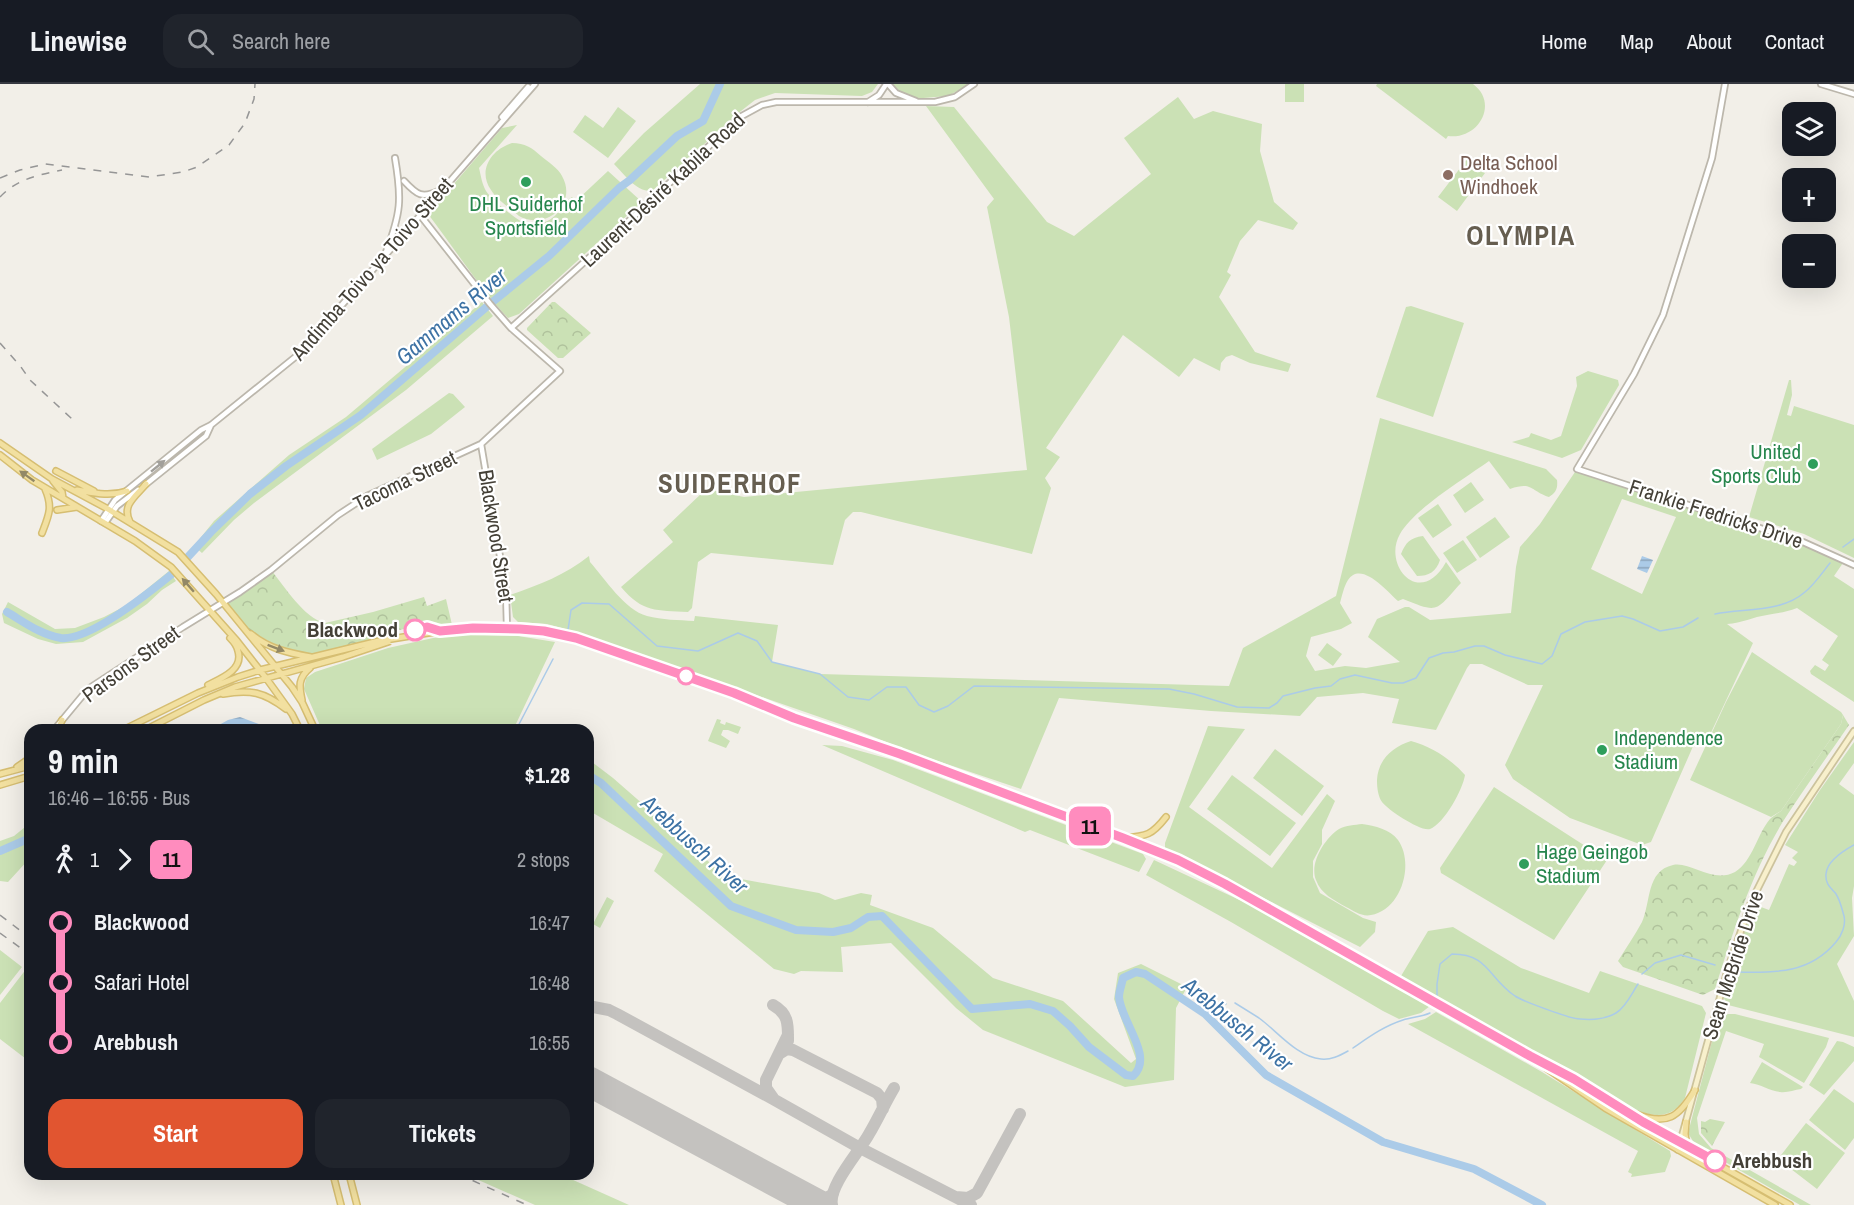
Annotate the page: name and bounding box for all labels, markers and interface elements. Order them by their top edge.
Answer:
search box [163,14,583,68]
text: Linewise [30,22,127,60]
icon: search [184,25,217,58]
text: Search here [232,26,330,56]
text: Home [1541,27,1587,56]
text: Map [1620,27,1654,56]
text: About [1687,27,1732,56]
text: Contact [1765,27,1824,56]
map controls [1782,102,1836,288]
button: layers [1782,102,1836,156]
street label: Laurent-Désiré Kabila Road [574,106,751,273]
place label: Delta School Windhoek [1460,148,1558,201]
marker: Delta School Windhoek [1441,168,1455,182]
button: + [1782,168,1836,222]
street label: Andimba Toivo ya Toivo Street [283,171,459,367]
marker: DHL Suiderhof Sportsfield [519,175,533,189]
place label: DHL Suiderhof Sportsfield [469,189,583,242]
district label: OLYMPIA [1466,217,1576,253]
button: − [1782,234,1836,288]
water label: Gammams River [389,260,514,371]
place label: United Sports Club [1711,437,1801,490]
street label: Tacoma Street [348,443,461,518]
marker: United Sports Club [1806,457,1820,471]
one-way arrow [150,460,165,473]
district label: SUIDERHOF [658,465,802,501]
street label: Blackwood Street [472,467,521,605]
one-way arrow [19,471,35,483]
street label: Frankie Fredricks Drive [1626,472,1807,555]
one-way arrow [182,578,195,593]
place label: Blackwood [307,615,398,644]
street label: Parsons Street [76,618,185,709]
marker: Blackwood [404,619,426,641]
one-way arrow [267,644,285,654]
unlabelled marker [677,667,695,685]
place label: Independence Stadium [1614,723,1723,776]
text: 9 min [48,739,119,783]
marker: Independence Stadium [1595,743,1609,757]
text: $1.28 [525,760,570,790]
text: 16:46 – 16:55 · Bus [48,784,190,811]
water label: Arebbusch River [634,787,756,901]
line badge: 11 [1063,806,1117,846]
text: 11 [1081,812,1099,841]
place label: Hage Geingob Stadium [1536,837,1648,890]
icon: walk [48,843,81,876]
icon: forward [108,843,141,876]
text: 11 [162,845,180,874]
text: 1 [90,846,99,873]
text: 2 stops [517,846,570,873]
marker: Hage Geingob Stadium [1517,857,1531,871]
street label: Sean McBride Drive [1695,887,1770,1043]
text: Blackwood [94,907,189,937]
text: 16:47 [529,909,570,936]
text: Safari Hotel [94,967,189,997]
text: 16:48 [529,969,570,996]
water label: Arebbusch River [1176,969,1300,1079]
text: Arebbush [94,1027,178,1057]
text: 16:55 [529,1029,570,1056]
button: Start [48,1099,303,1168]
button: Tickets [315,1099,570,1168]
place label: Arebbush [1732,1146,1812,1175]
marker: Arebbush [1704,1150,1726,1172]

